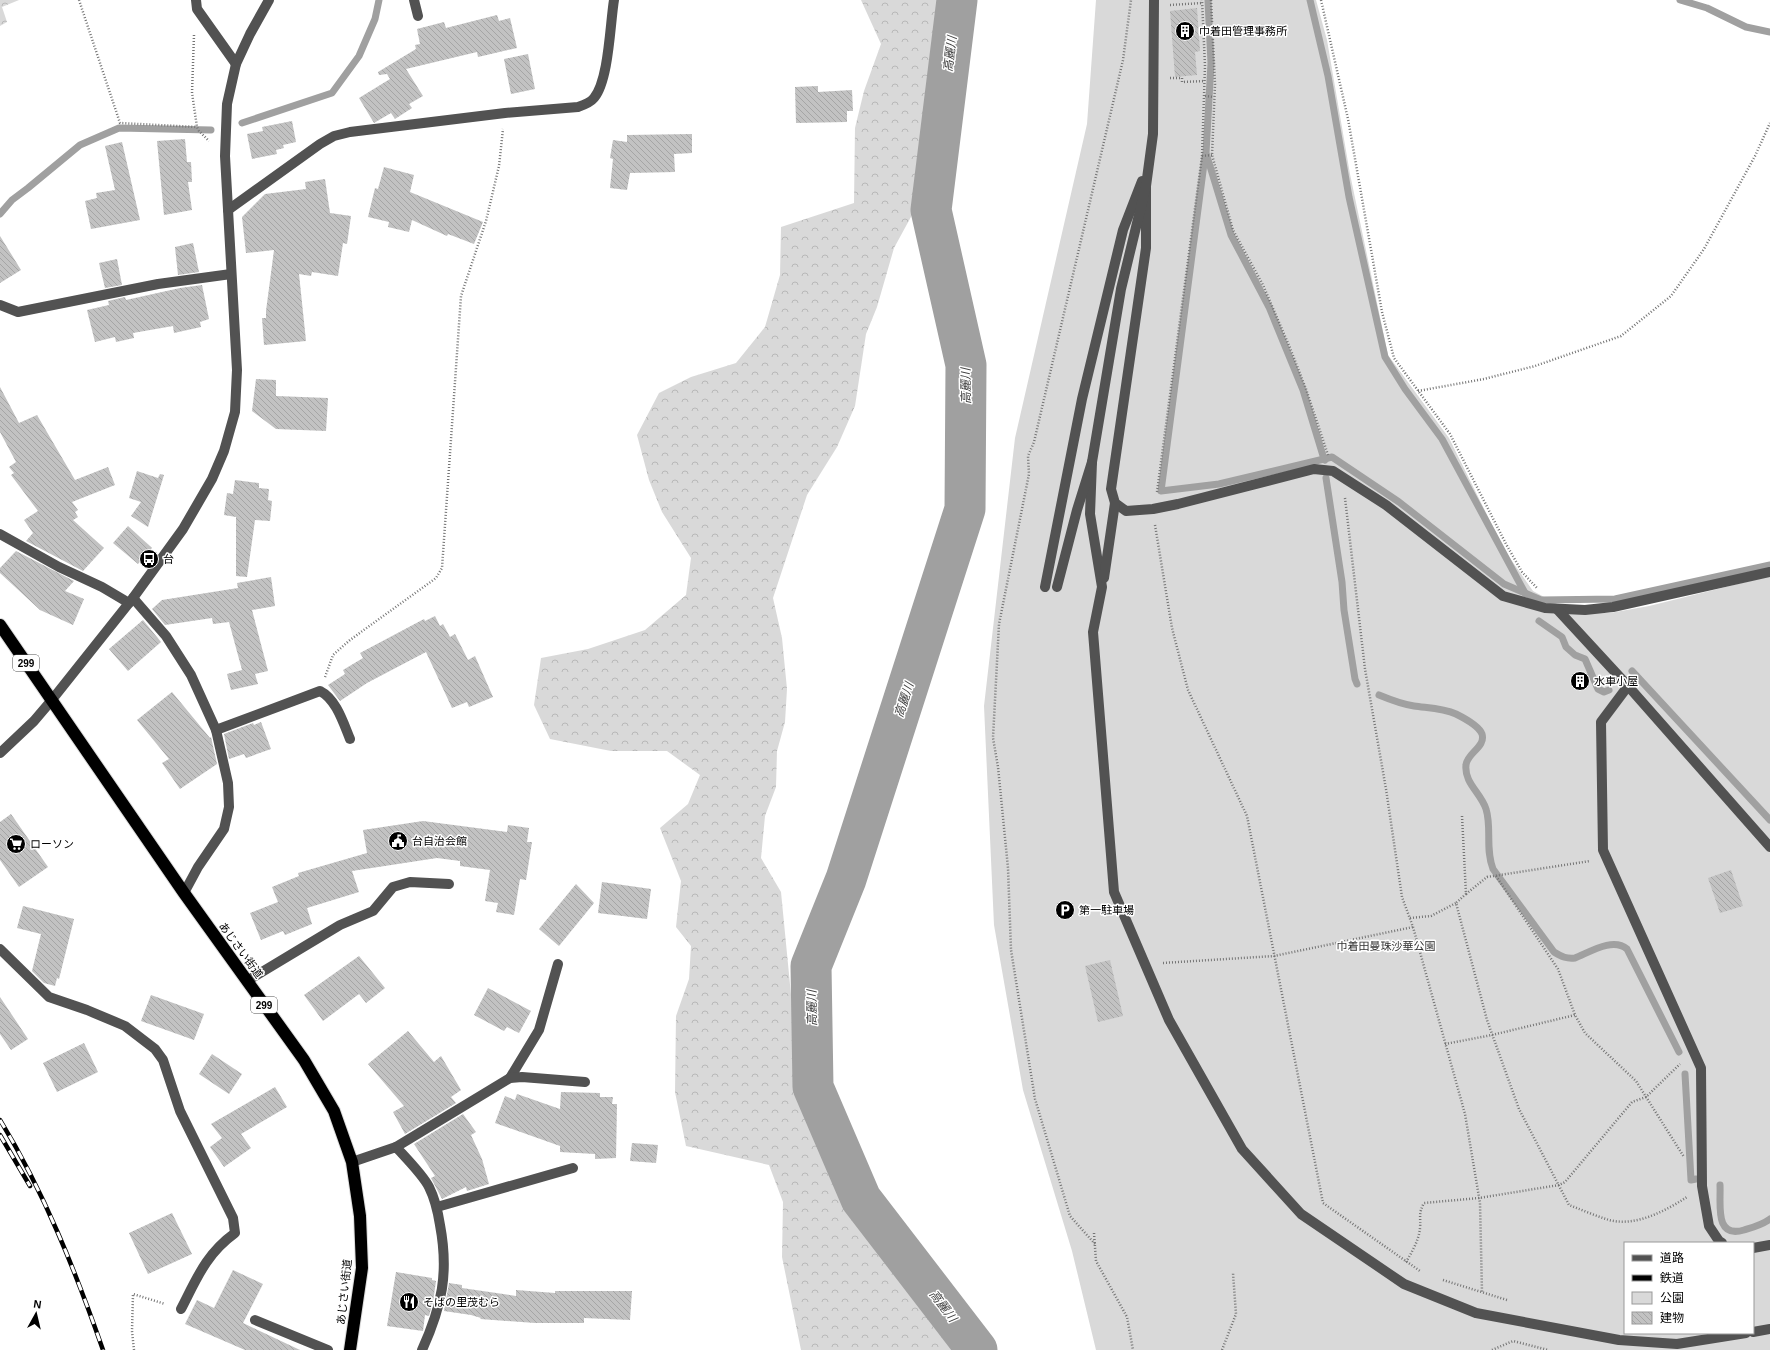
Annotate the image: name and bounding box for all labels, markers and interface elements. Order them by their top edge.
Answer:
building icon: 巾着田管理事務所 [1174,20,1196,42]
place label: 巾着田管理事務所 [1199,25,1288,37]
water label: 高麗川 [941,33,959,73]
water label: 高麗川 [959,366,973,404]
bus stop icon: 台 [138,548,160,570]
place label: 台 [163,553,174,565]
road number: 299 [13,655,39,671]
building icon: 水車小屋 [1569,670,1591,692]
place label: 水車小屋 [1594,675,1638,687]
water label: 高麗川 [892,679,917,719]
public building icon: 台自治会館 [387,830,409,852]
supermarket icon: ローソン [5,833,27,855]
place label: 台自治会館 [412,835,467,847]
place label: ローソン [30,838,74,850]
parking icon: 第一駐車場 [1054,899,1076,921]
place label: 第一駐車場 [1079,904,1134,916]
street label: あじさい街道 [217,920,265,980]
park label: 巾着田曼珠沙華公園 [1337,940,1436,952]
water label: 高麗川 [805,988,819,1026]
road number: 299 [251,997,277,1013]
legend [1624,1242,1754,1334]
text: 道路 [1660,1251,1684,1265]
street label: あじさい街道 [335,1259,353,1325]
text: 鉄道 [1660,1271,1684,1285]
water label: 高麗川 [927,1287,961,1326]
restaurant icon: そばの里茂むら [398,1291,420,1313]
text: 公園 [1660,1291,1684,1305]
north arrow [16,1294,56,1334]
place label: そばの里茂むら [423,1296,500,1308]
text: N [33,1298,42,1311]
text: 建物 [1660,1311,1684,1325]

